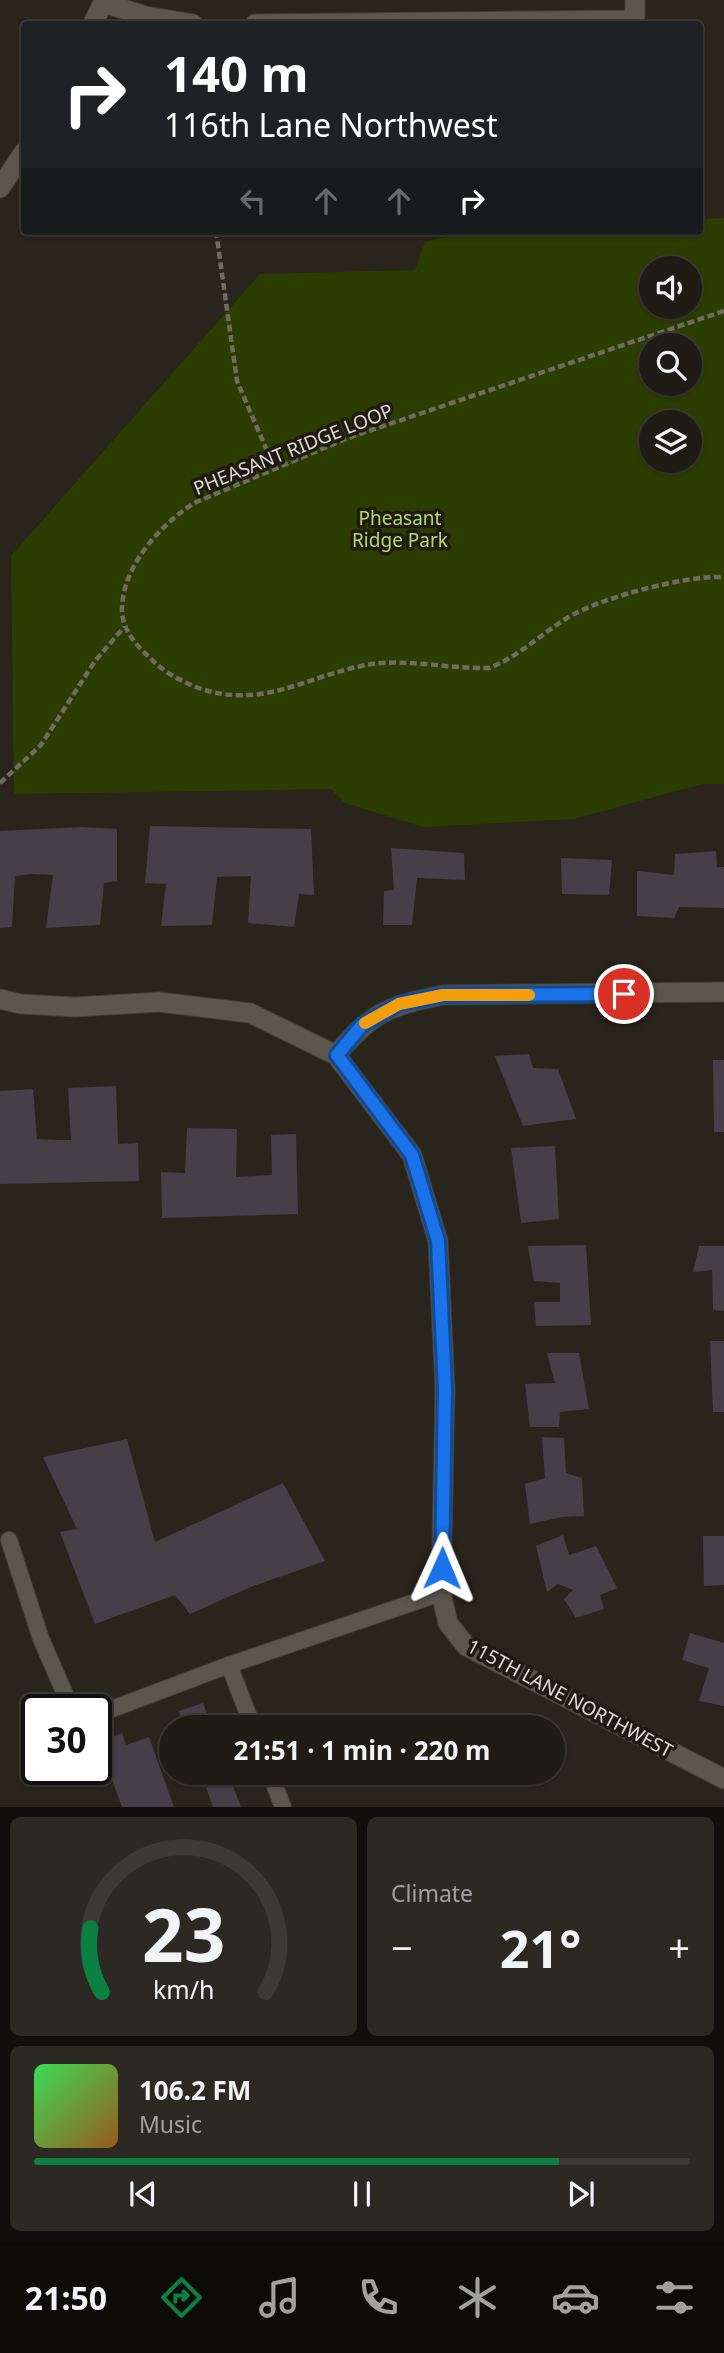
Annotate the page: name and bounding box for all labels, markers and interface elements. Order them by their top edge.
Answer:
text: 140 m [164,40,309,106]
icon: right [49,49,140,140]
text: 116th Lane Northwest [164,103,498,146]
icon: left [234,182,272,220]
icon: ahead [307,182,345,220]
icon: ahead [380,182,418,220]
icon: right [453,182,491,220]
map controls [639,256,702,473]
button: sound [639,256,702,319]
button: search [639,333,702,396]
street label: PHEASANT RIDGE LOOP [189,397,397,501]
button: layers [639,410,702,473]
park label: Pheasant Ridge Park [352,505,448,553]
pin [594,964,654,1024]
icon: arrive [605,975,643,1013]
position arrow [405,1531,479,1605]
street label: 115TH LANE NORTHWEST [463,1633,678,1763]
speed limit sign: 30 [21,1694,112,1785]
text: 21:51 · 1 min · 220 m [234,1732,490,1768]
text: Climate [391,1877,473,1909]
text: 23 [142,1885,225,1984]
text: 21° [500,1912,581,1983]
text: − [391,1921,413,1973]
text: + [668,1921,690,1973]
text: km/h [153,1972,214,2006]
text: 106.2 FM [139,2072,251,2108]
text: Music [139,2108,202,2140]
icon: previous [124,2175,162,2213]
icon: pause [343,2175,381,2213]
icon: next [562,2175,600,2213]
icon: directions [157,2273,206,2322]
icon: music [255,2273,304,2322]
icon: phone [354,2273,403,2322]
icon: climate [453,2273,502,2322]
icon: car [551,2273,600,2322]
icon: filters [650,2273,699,2322]
text: 21:50 [25,2276,107,2319]

